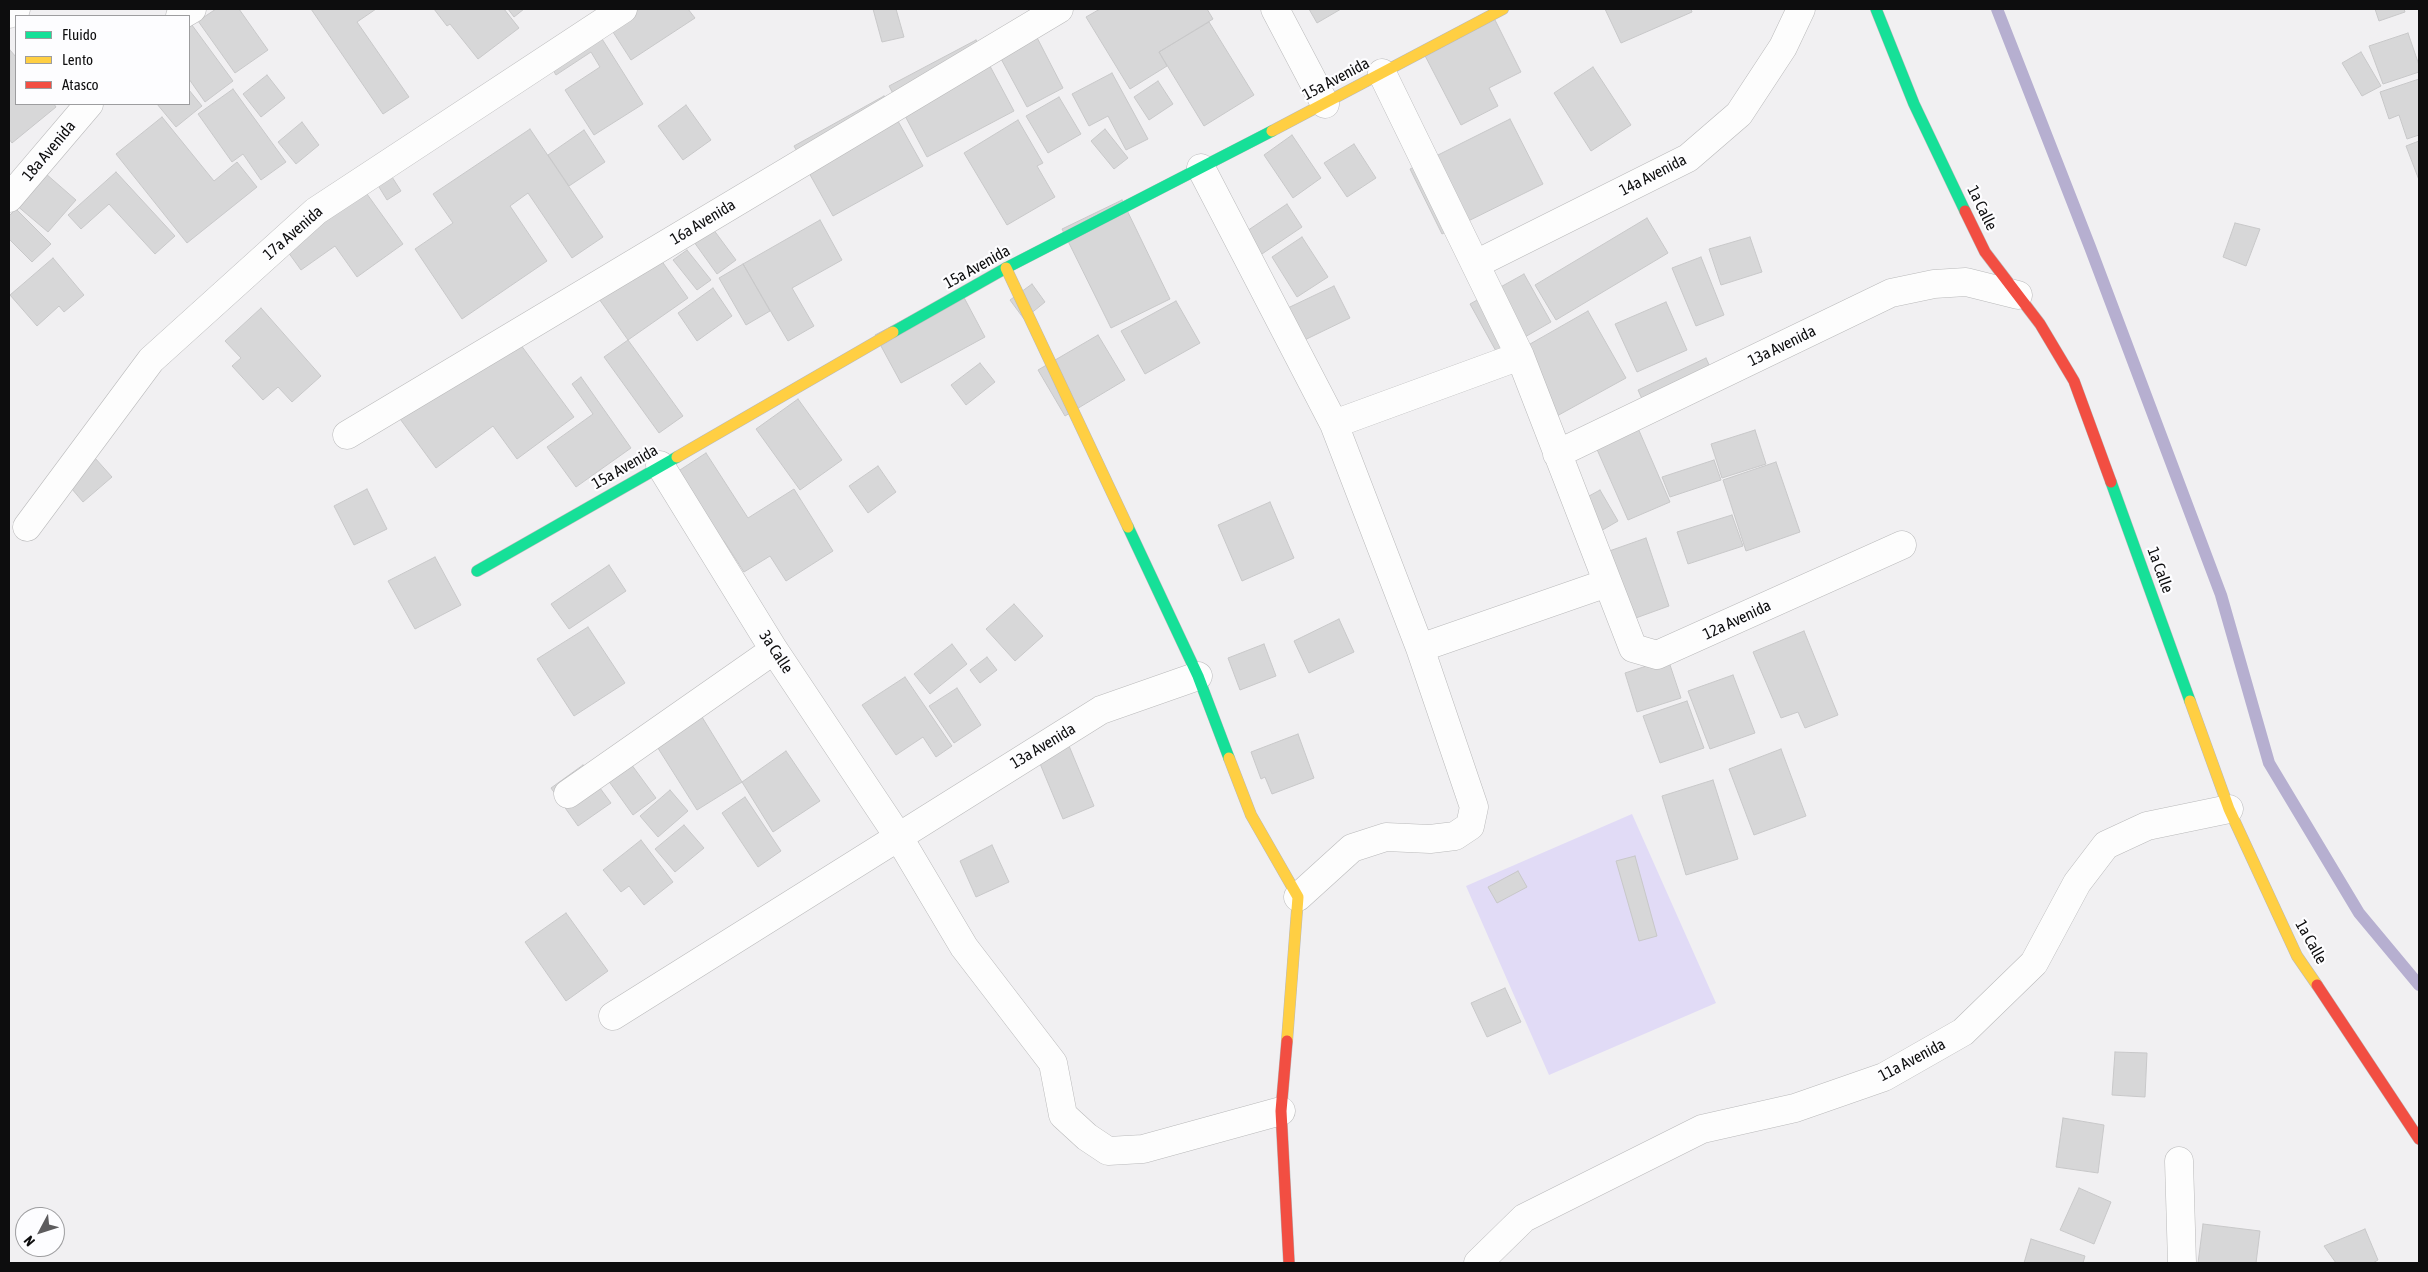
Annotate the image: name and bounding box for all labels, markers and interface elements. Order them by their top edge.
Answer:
legend [15,15,190,105]
text: Fluido [62,26,97,43]
text: Lento [62,51,93,68]
street label: 15a Avenida [1299,53,1373,105]
text: Atasco [62,76,99,93]
street label: 18a Avenida [18,117,80,185]
street label: 14a Avenida [1616,150,1690,200]
street label: 1a Calle [1963,183,2001,233]
street label: 16a Avenida [667,195,739,249]
street label: 17a Avenida [259,202,327,264]
street label: 15a Avenida [941,241,1013,293]
street label: 13a Avenida [1745,321,1819,371]
street label: 15a Avenida [589,441,661,493]
street label: 1a Calle [2143,544,2177,596]
street label: 12a Avenida [1700,596,1774,644]
street label: 3a Calle [755,627,797,677]
street label: 13a Avenida [1007,719,1079,773]
street label: 1a Calle [2291,917,2331,967]
street label: 11a Avenida [1875,1034,1949,1086]
north arrow [15,1207,65,1257]
text: N [20,1233,38,1249]

